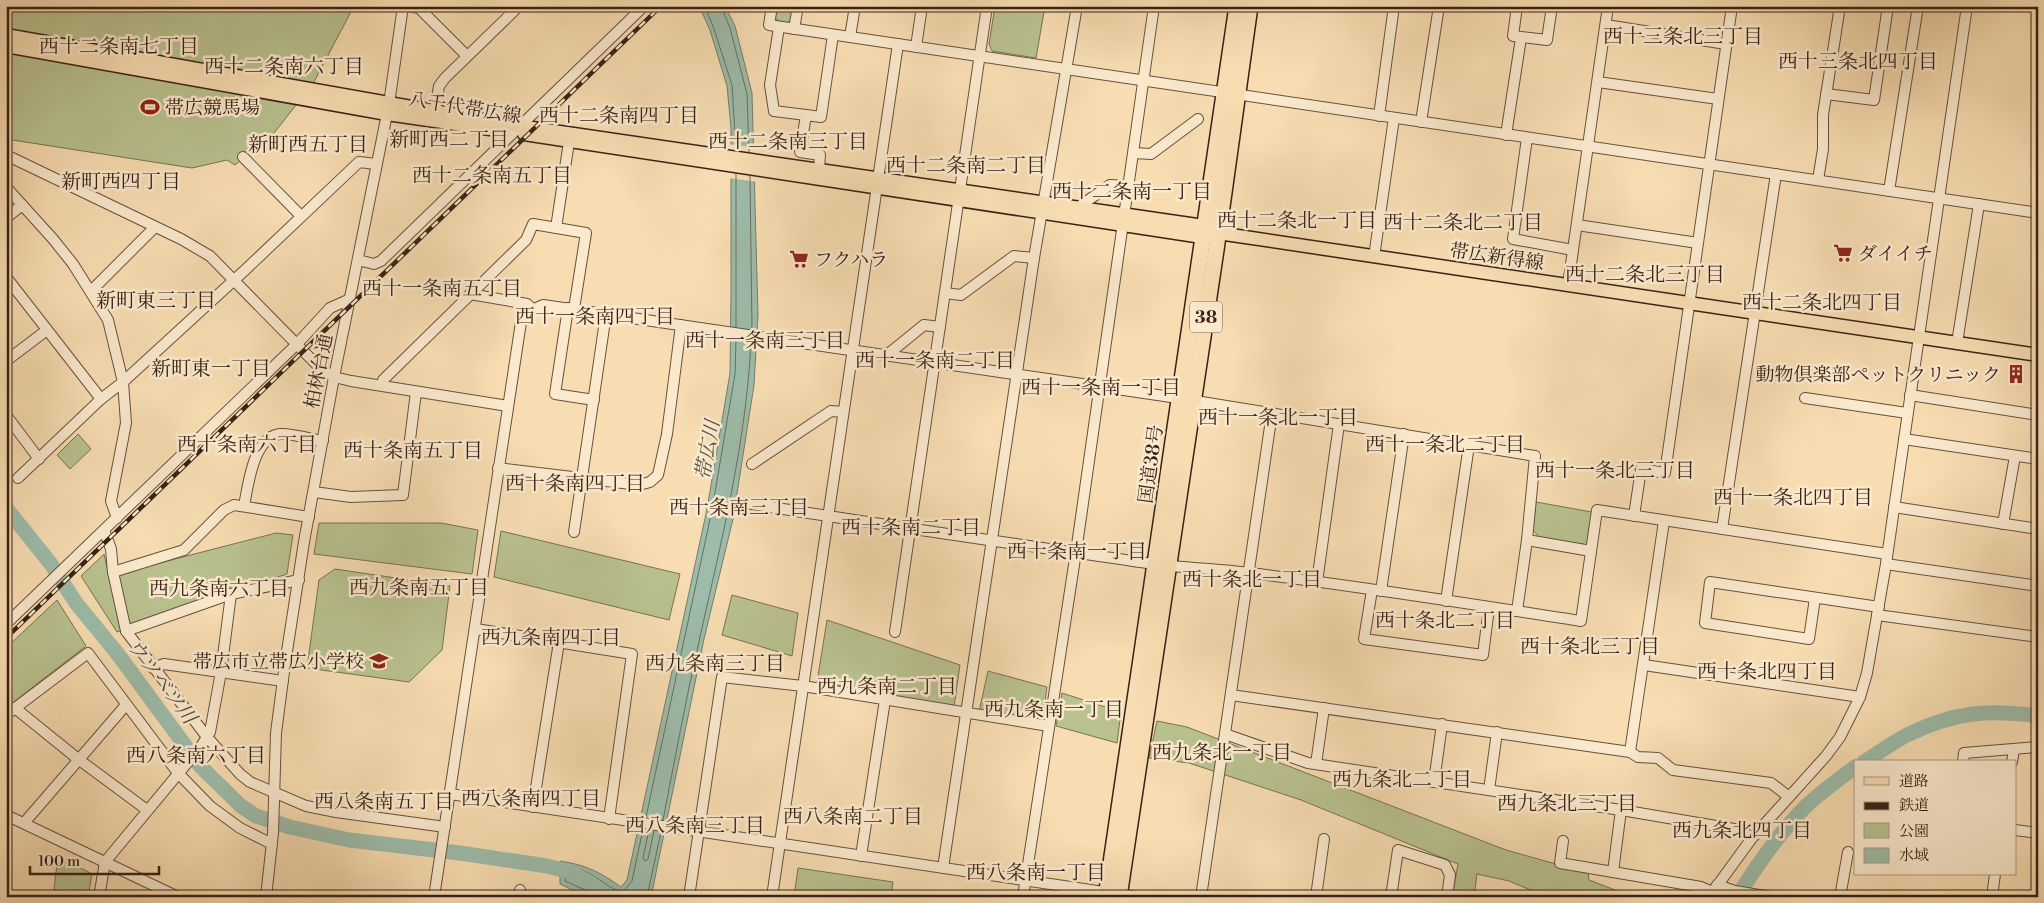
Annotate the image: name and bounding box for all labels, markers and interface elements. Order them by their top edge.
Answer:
district label: 西十三条北三丁目 [1603,25,1763,50]
district label: 西十二条南七丁目 [39,35,199,60]
district label: 西十三条北四丁目 [1778,50,1938,75]
district label: 西十二条南六丁目 [204,55,364,80]
street label: 八千代帯広線 [407,87,523,129]
sports icon: 帯広競馬場 [139,96,161,118]
place label: 帯広競馬場 [165,96,260,120]
district label: 西十二条南四丁目 [539,104,699,129]
district label: 新町西二丁目 [389,128,509,153]
district label: 西十二条南三丁目 [708,130,868,155]
district label: 新町西五丁目 [248,133,368,158]
district label: 西十二条南二丁目 [886,154,1046,179]
district label: 西十二条南五丁目 [412,164,572,189]
district label: 新町西四丁目 [61,170,181,195]
district label: 西十二条南一丁目 [1052,180,1212,205]
district label: 西十二条北一丁目 [1217,209,1377,234]
district label: 西十二条北二丁目 [1383,211,1543,236]
street label: 帯広新得線 [1448,238,1546,275]
supermarket icon: ダイイチ [1832,242,1854,264]
place label: ダイイチ [1858,242,1933,266]
supermarket icon: フクハラ [788,248,810,270]
place label: フクハラ [814,248,888,272]
district label: 西十二条北三丁目 [1565,263,1725,288]
district label: 西十一条南五丁目 [362,277,522,302]
district label: 新町東三丁目 [96,289,216,314]
district label: 西十二条北四丁目 [1742,291,1902,316]
road number: 38 [1190,302,1222,332]
district label: 西十一条南四丁目 [515,305,675,330]
district label: 西十一条南三丁目 [685,329,845,354]
street label: 柏林台通 [300,332,338,411]
district label: 西十一条南二丁目 [855,349,1015,374]
district label: 新町東一丁目 [151,357,271,382]
place label: 動物倶楽部ペットクリニック [1756,363,2001,387]
building icon: 動物倶楽部ペットクリニック [2005,363,2027,385]
district label: 西十一条南一丁目 [1021,376,1181,401]
district label: 西十一条北一丁目 [1198,406,1358,431]
water label: 帯広川 [691,417,726,482]
street label: 国道38号 [1134,423,1168,505]
district label: 西十条南六丁目 [177,433,317,458]
district label: 西十一条北二丁目 [1365,433,1525,458]
district label: 西十条南五丁目 [343,439,483,464]
district label: 西十一条北三丁目 [1535,459,1695,484]
district label: 西十条南四丁目 [505,472,645,497]
district label: 西十一条北四丁目 [1713,486,1873,511]
district label: 西十条南三丁目 [669,496,809,521]
district label: 西十条南二丁目 [841,516,981,541]
district label: 西十条南一丁目 [1007,540,1147,565]
district label: 西十条北一丁目 [1182,568,1322,593]
district label: 西九条南五丁目 [349,576,489,601]
district label: 西九条南六丁目 [149,577,289,602]
district label: 西十条北二丁目 [1375,609,1515,634]
district label: 西九条南四丁目 [481,626,621,651]
water label: ウツベツ川 [121,634,202,731]
district label: 西十条北三丁目 [1520,635,1660,660]
place label: 帯広市立帯広小学校 [193,650,364,674]
school or university icon: 帯広市立帯広小学校 [368,650,390,672]
district label: 西九条南三丁目 [645,652,785,677]
district label: 西十条北四丁目 [1697,660,1837,685]
district label: 西九条南二丁目 [817,675,957,700]
district label: 西九条南一丁目 [984,698,1124,723]
district label: 西九条北一丁目 [1152,741,1292,766]
district label: 西八条南六丁目 [126,744,266,769]
legend [1854,760,2016,876]
district label: 西九条北二丁目 [1332,768,1472,793]
text: 道路 [1899,772,1929,791]
district label: 西八条南四丁目 [461,787,601,812]
district label: 西八条南五丁目 [314,790,454,815]
district label: 西九条北三丁目 [1497,792,1637,817]
text: 鉄道 [1899,796,1929,815]
district label: 西八条南二丁目 [783,805,923,830]
district label: 西八条南三丁目 [625,814,765,839]
district label: 西九条北四丁目 [1672,819,1812,844]
text: 公園 [1899,822,1929,841]
scale bar [30,843,159,875]
text: 水域 [1899,846,1929,865]
text: 100 m [38,852,80,871]
district label: 西八条南一丁目 [966,861,1106,886]

